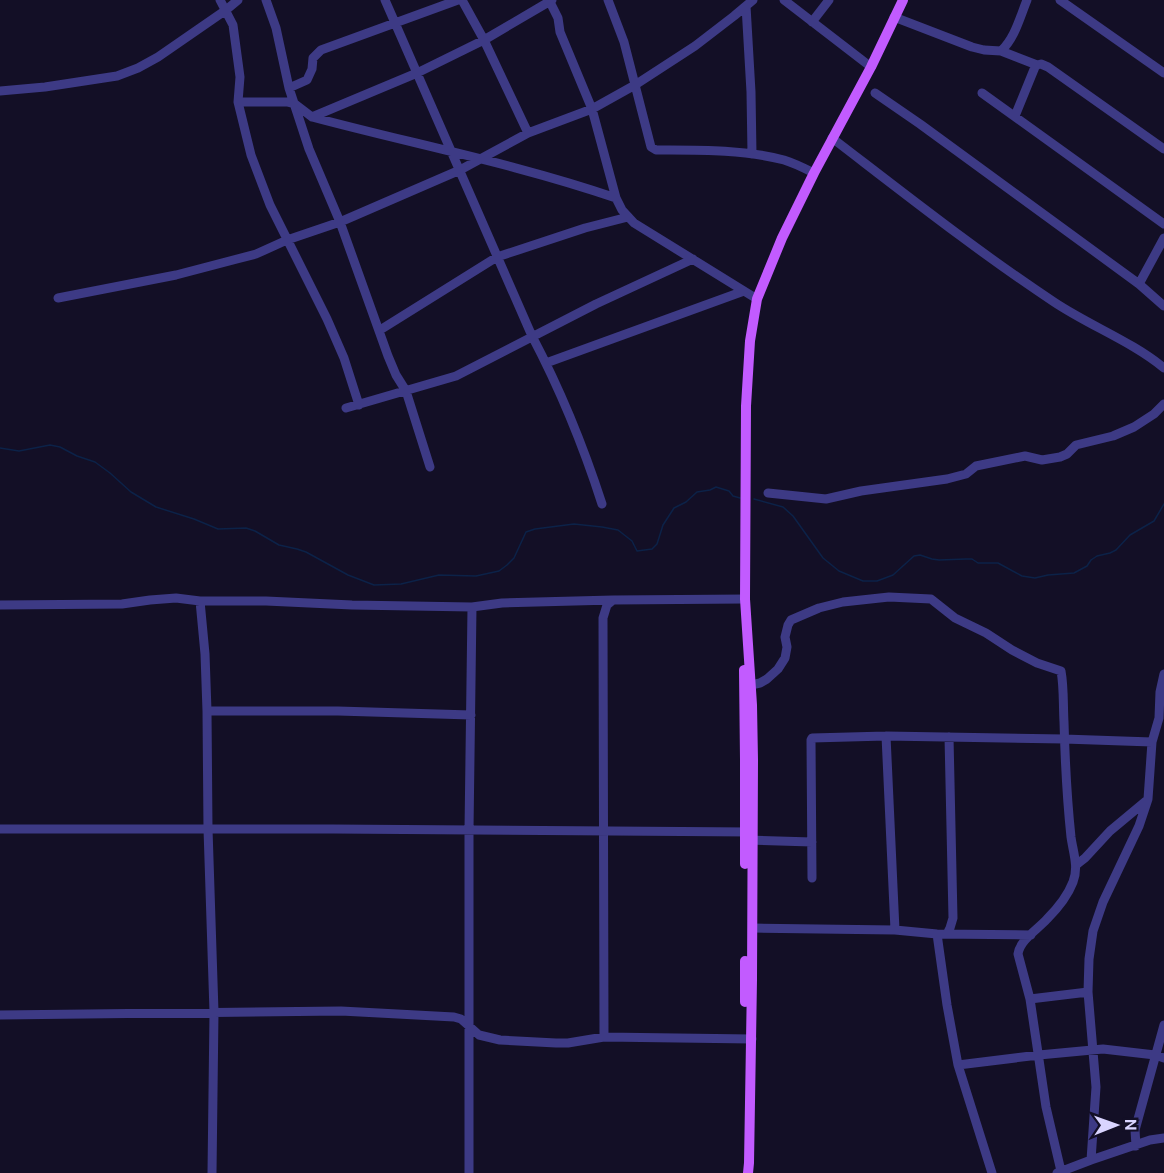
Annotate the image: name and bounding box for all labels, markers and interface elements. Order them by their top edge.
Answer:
north arrow [1086,1095,1146,1155]
text: N [1120,1119,1141,1131]

